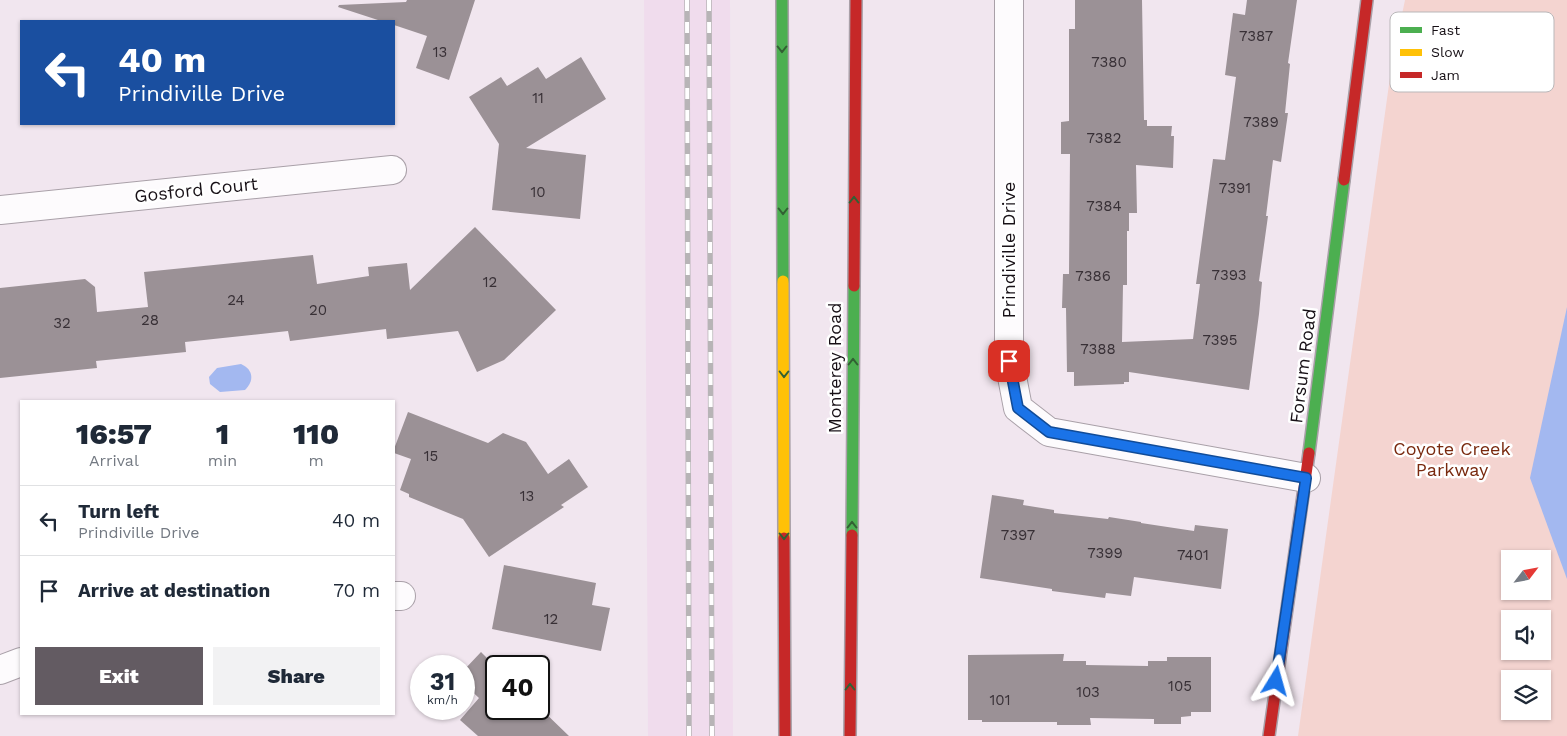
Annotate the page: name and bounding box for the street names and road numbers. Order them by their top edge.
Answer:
street label: Gosford Court [133,173,259,206]
street label: Prindiville Drive [998,182,1019,318]
street label: Monterey Road [824,303,845,433]
street label: Forsum Road [1285,307,1320,425]

